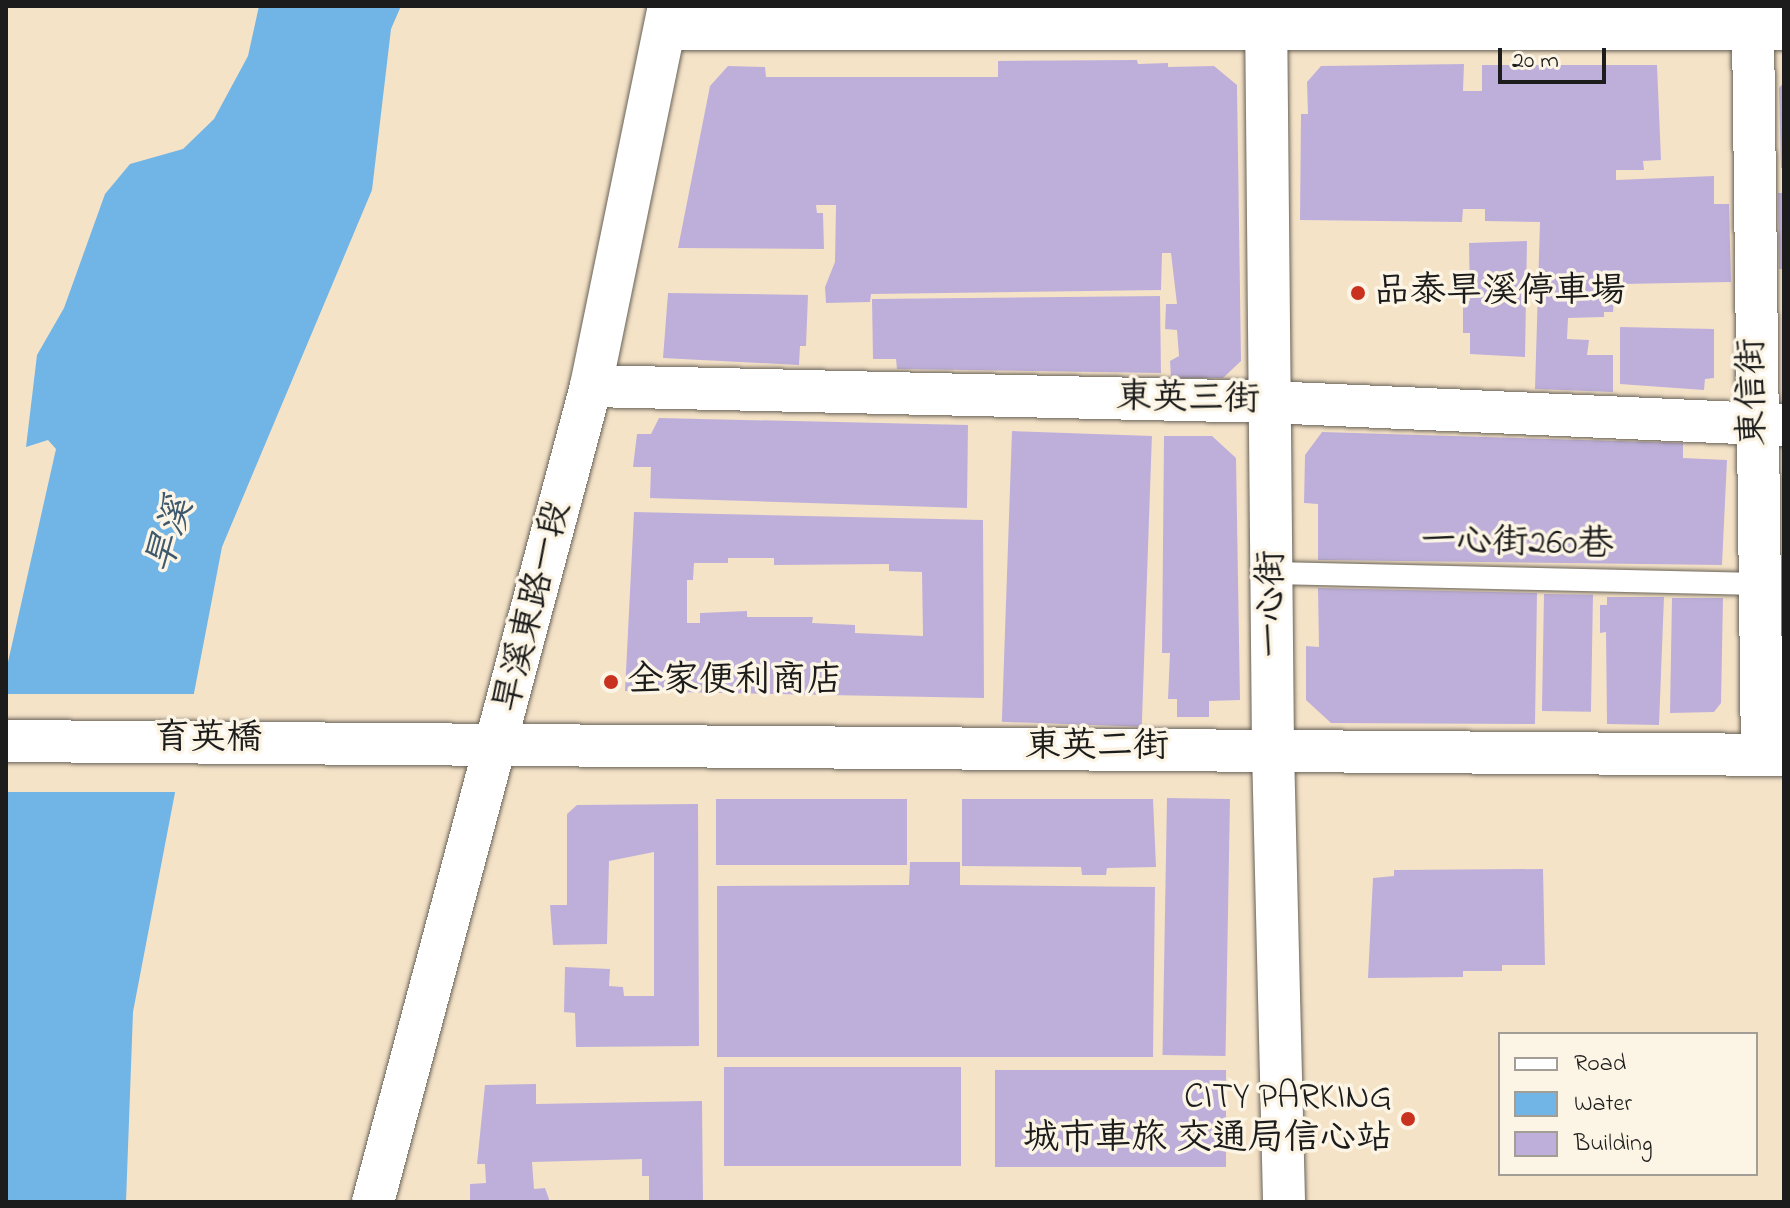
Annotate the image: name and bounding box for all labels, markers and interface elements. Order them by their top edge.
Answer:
scale bar [1502,32,1610,82]
text: 20 m [1512,44,1559,79]
place label: 品泰旱溪停車場 [1374,271,1626,315]
marker: 品泰旱溪停車場 [1349,284,1367,302]
street label: 東信街 [1731,338,1777,446]
street label: 東英三街 [1116,377,1260,423]
water label: 旱溪 [139,493,205,579]
street label: 旱溪東路一段 [487,497,581,717]
street label: 一心街260巷 [1420,521,1614,567]
street label: 一心街 [1251,550,1295,658]
place label: 全家便利商店 [627,660,843,704]
marker: 全家便利商店 [602,673,620,691]
street label: 育英橋 [154,718,262,762]
street label: 東英二街 [1025,726,1169,770]
legend [1498,1032,1758,1176]
text: Road [1574,1047,1626,1082]
place label: CITY PARKING 城市車旅 交通局信心站 [1023,1076,1392,1161]
text: Water [1574,1087,1632,1122]
marker: CITY PARKING 城市車旅 交通局信心站 [1399,1110,1417,1128]
text: Building [1574,1127,1653,1162]

